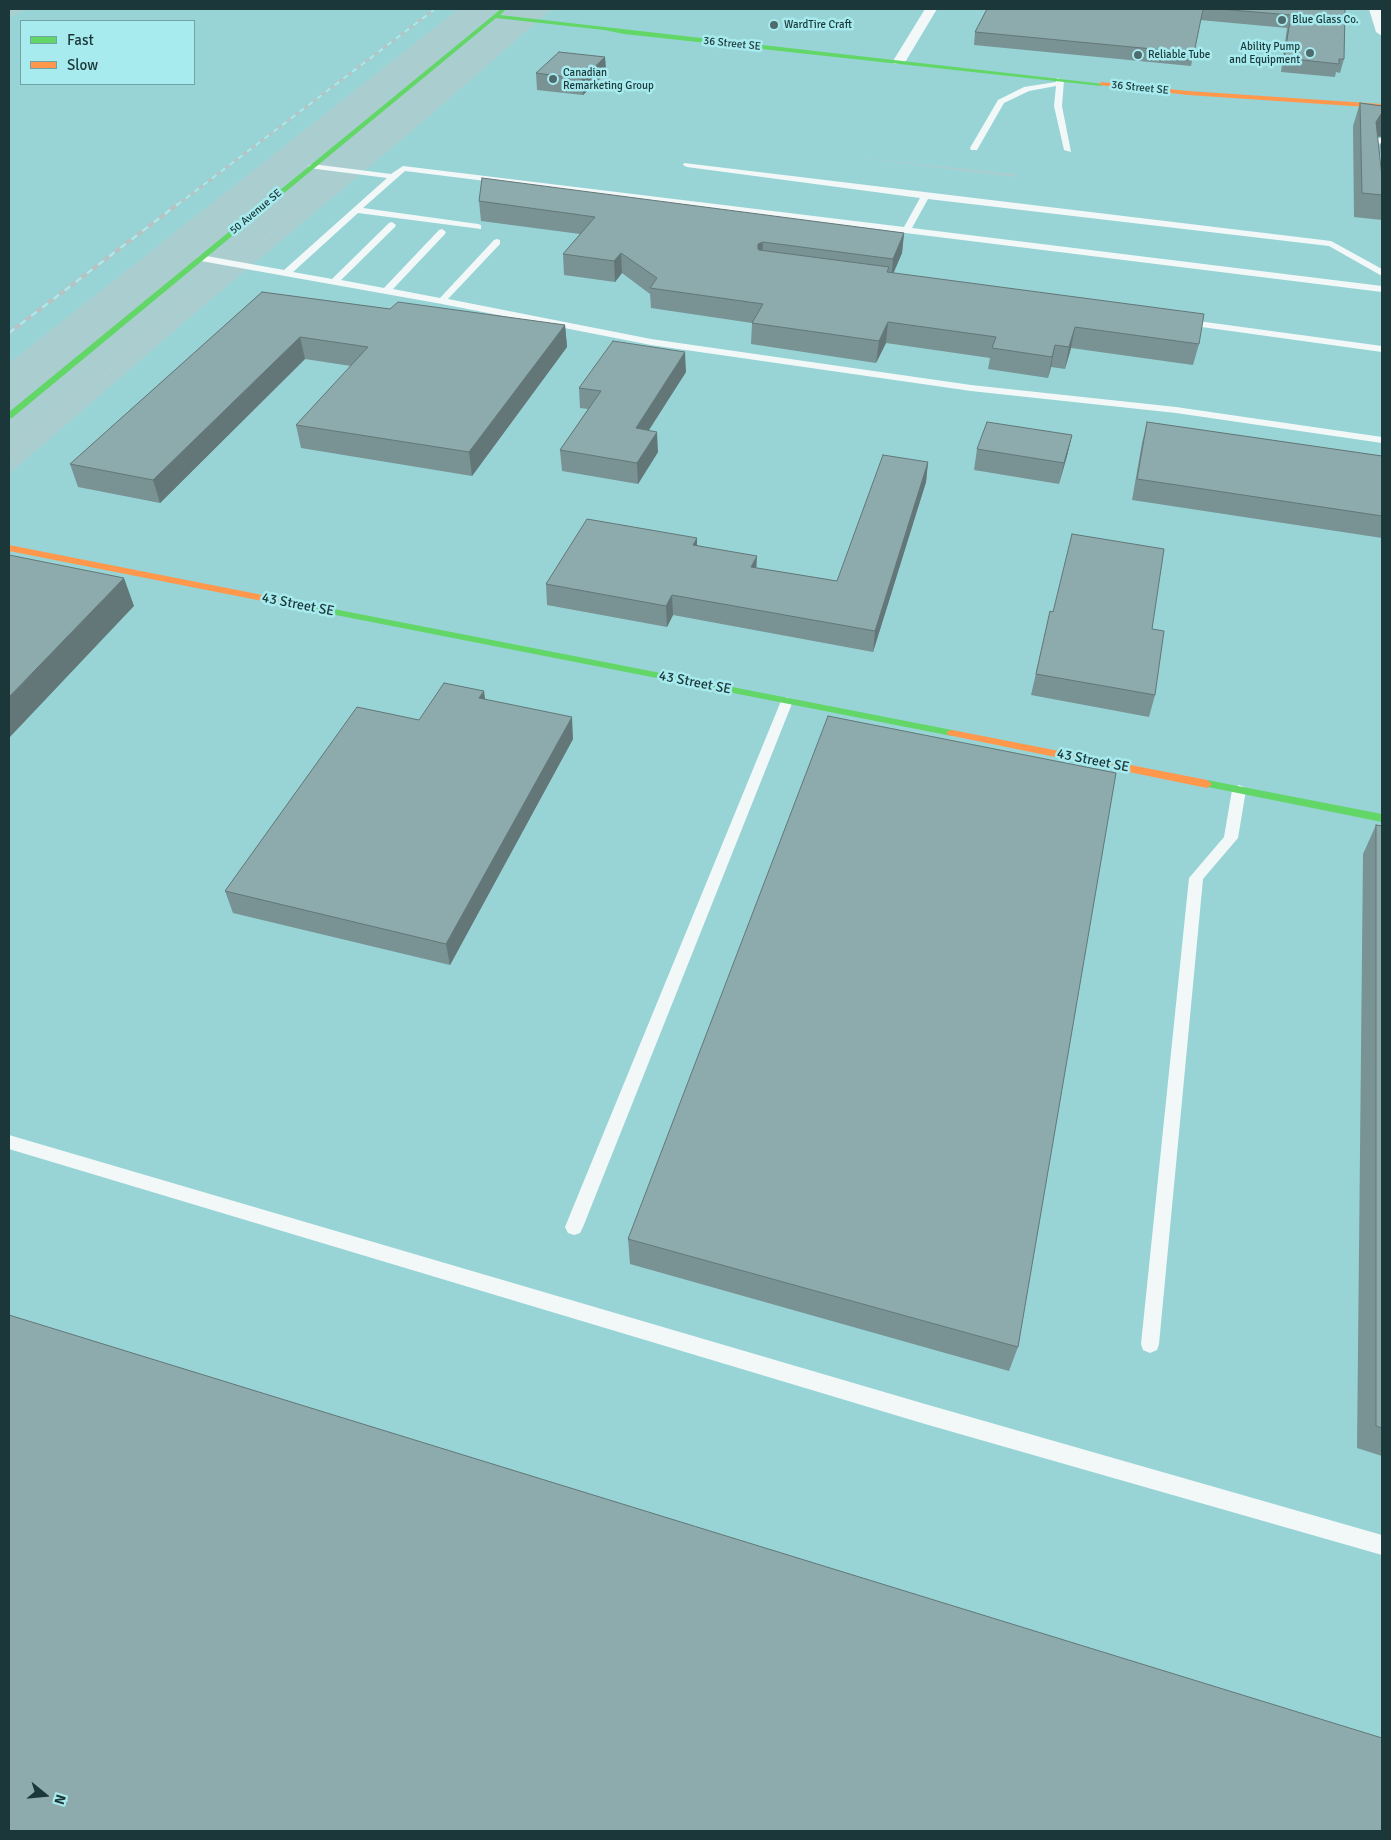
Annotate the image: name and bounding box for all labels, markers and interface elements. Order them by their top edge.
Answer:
place label: Blue Glass Co. [1292,13,1359,27]
marker: Blue Glass Co. [1276,14,1288,26]
place label: WardTire Craft [784,18,852,32]
marker: WardTire Craft [768,19,780,31]
legend [20,20,195,85]
text: Fast [67,31,94,49]
street label: 36 Street SE [703,34,761,54]
place label: Ability Pump and Equipment [1229,40,1300,66]
marker: Ability Pump and Equipment [1304,47,1316,59]
place label: Reliable Tube [1148,48,1210,62]
marker: Reliable Tube [1132,49,1144,61]
text: Slow [67,56,98,74]
place label: Canadian Remarketing Group [563,66,654,92]
marker: Canadian Remarketing Group [547,73,559,85]
street label: 36 Street SE [1111,78,1169,98]
street label: 50 Avenue SE [227,187,285,237]
street label: 43 Street SE [260,590,336,620]
street label: 43 Street SE [657,668,733,698]
street label: 43 Street SE [1055,746,1131,776]
north arrow [20,1770,70,1820]
text: N [50,1792,69,1807]

